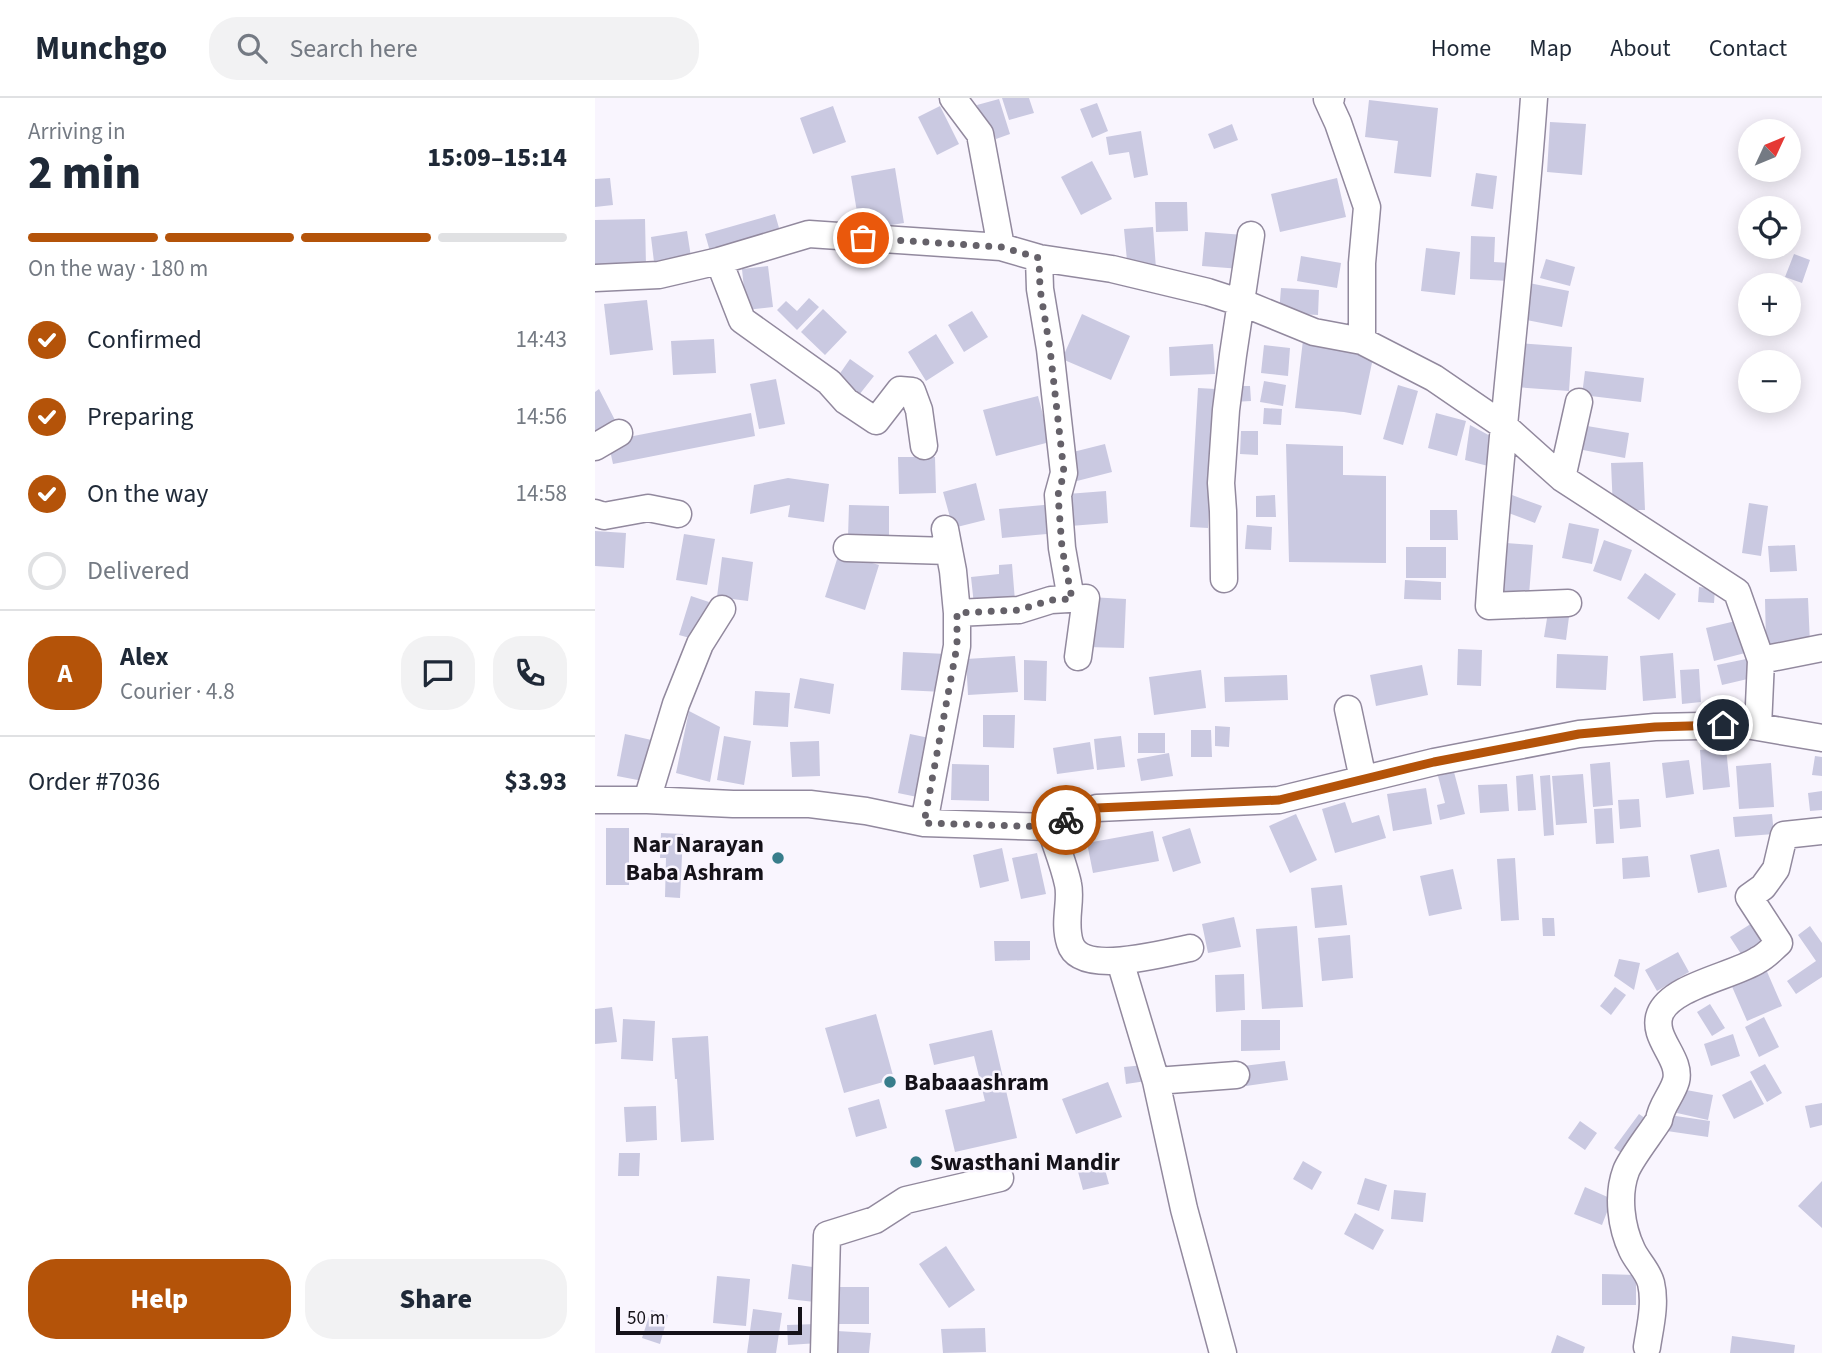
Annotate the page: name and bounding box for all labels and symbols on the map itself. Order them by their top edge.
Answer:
north arrow [1738,119,1801,182]
pin [833,208,893,268]
pin [1693,695,1753,755]
courier [1031,785,1101,855]
place label: Nar Narayan Baba Ashram [625,827,764,890]
marker: Nar Narayan Baba Ashram [770,850,786,866]
place label: Babaaashram [904,1065,1049,1100]
marker: Babaaashram [882,1074,898,1090]
place label: Swasthani Mandir [930,1145,1120,1180]
marker: Swasthani Mandir [908,1154,924,1170]
scale bar [616,1304,801,1336]

